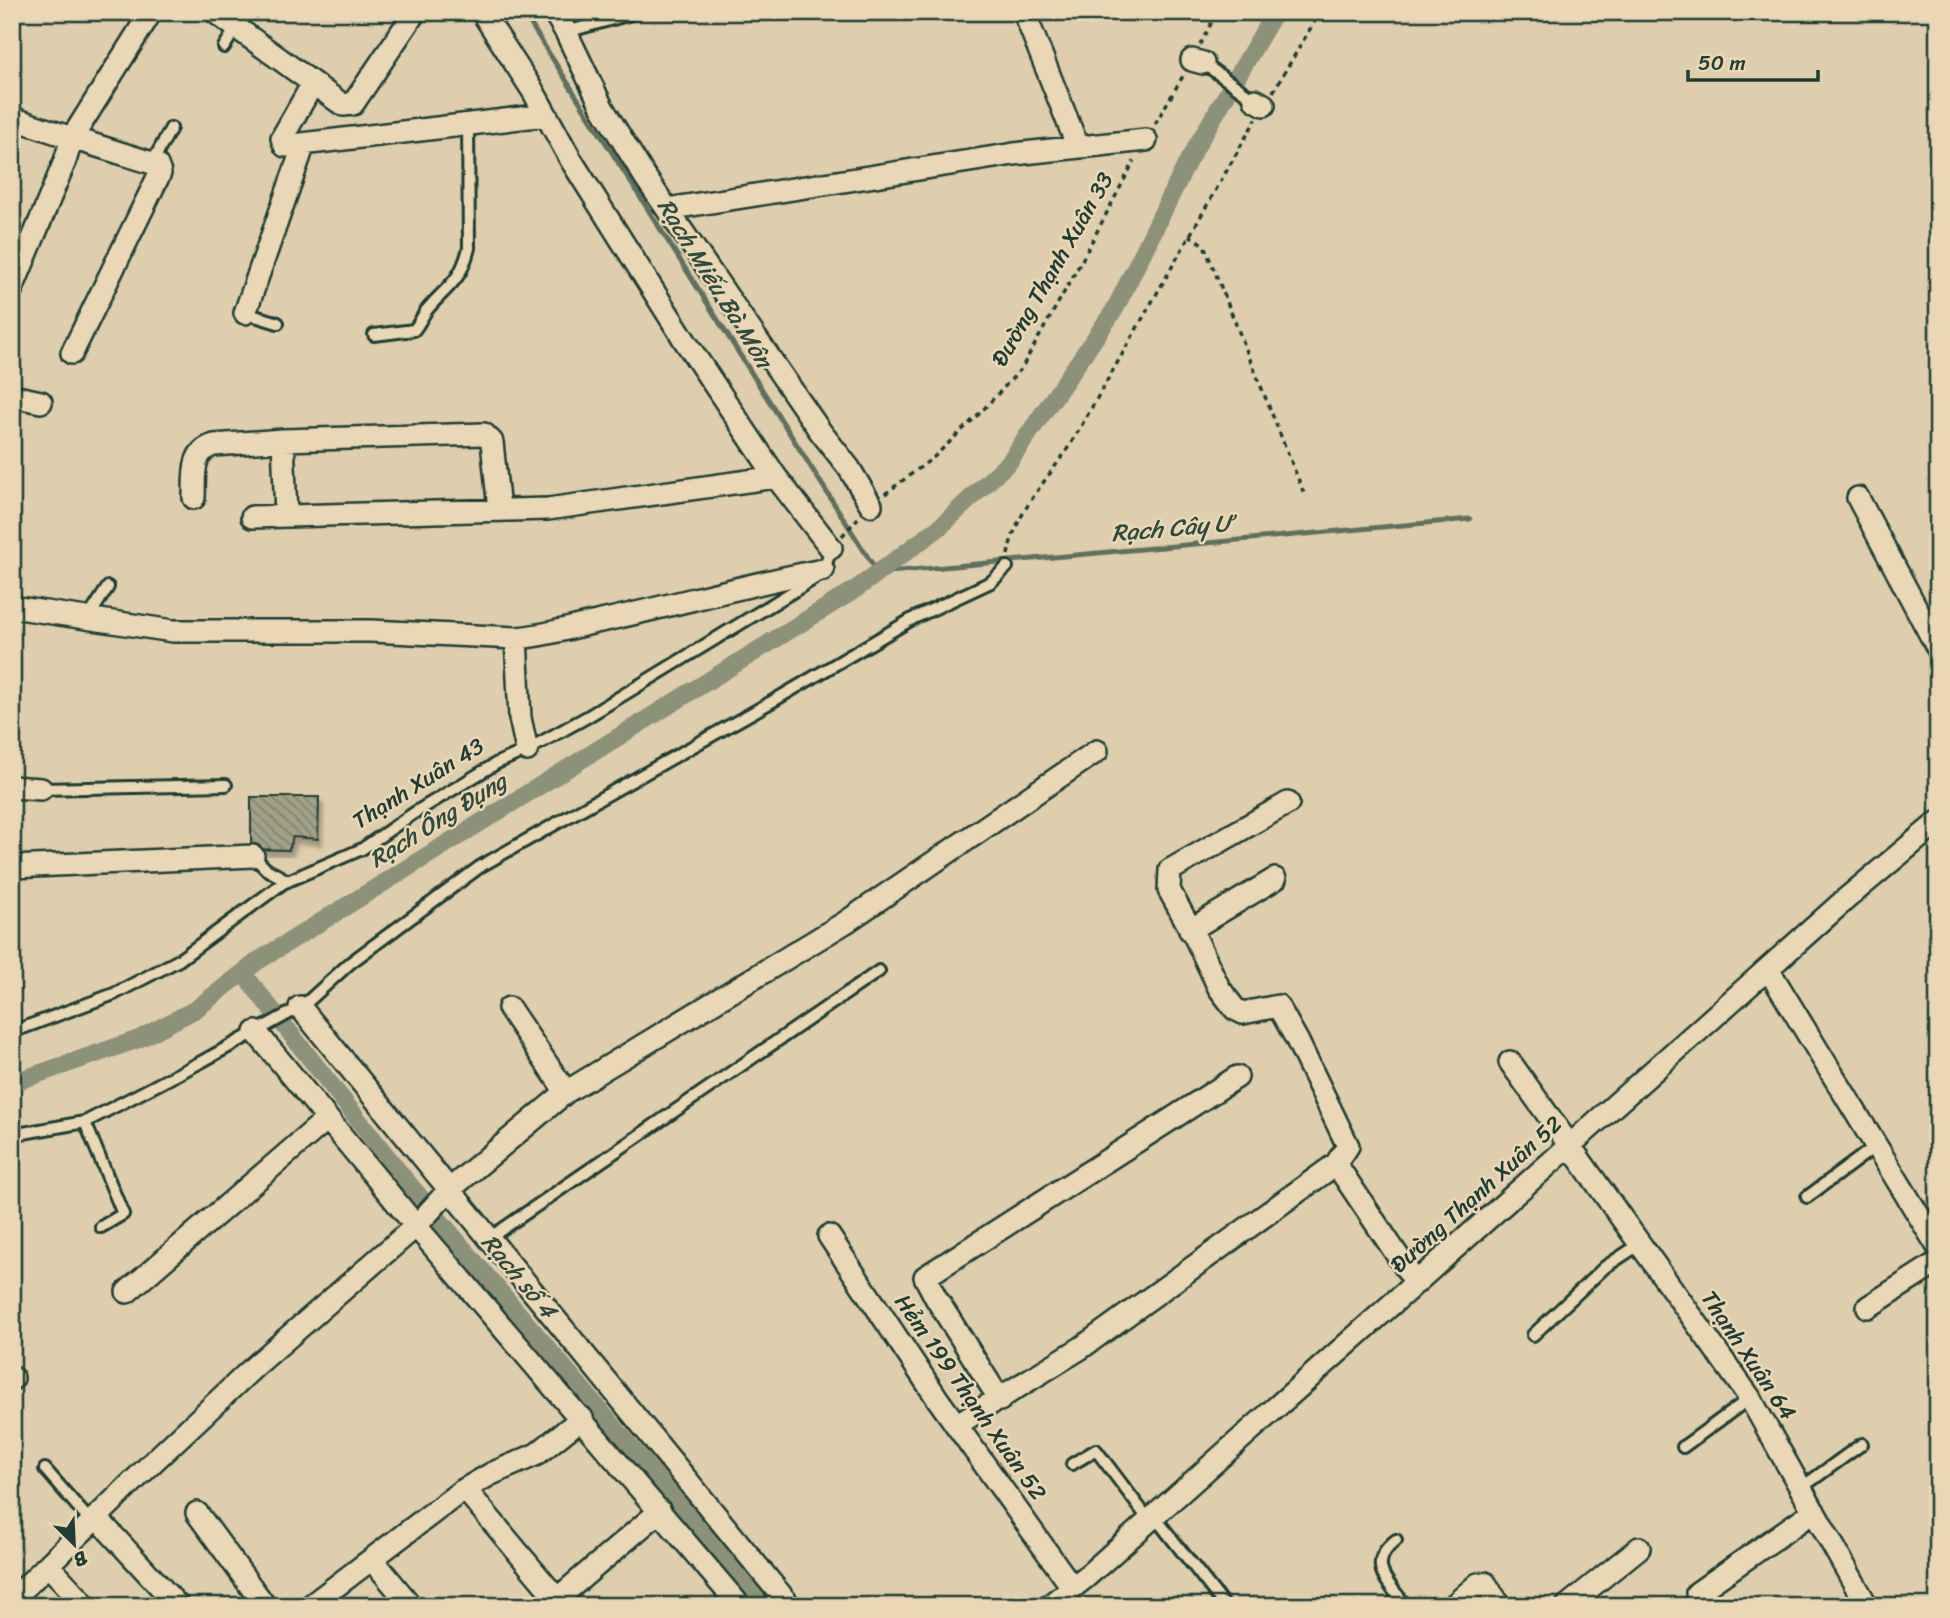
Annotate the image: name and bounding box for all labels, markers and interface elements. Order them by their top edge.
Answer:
scale bar [1688,38,1817,82]
text: 50 m [1698,44,1746,82]
street label: Đường Thạnh Xuân 33 [980,164,1125,374]
water label: Rạch Miếu Bà Môn [646,190,786,379]
water label: Rạch Cây Ư [1110,501,1240,554]
street label: Thạnh Xuân 43 [344,726,493,840]
water label: Rạch Ông Đụng [360,760,517,879]
street label: Đường Thạnh Xuân 52 [1380,1105,1572,1284]
water label: Rạch số 4 [471,1224,569,1330]
street label: Thạnh Xuân 64 [1690,1282,1808,1429]
street label: Hẻm 199 Thạnh Xuân 52 [883,1285,1058,1510]
north arrow [38,1510,108,1580]
text: B [69,1542,93,1577]

